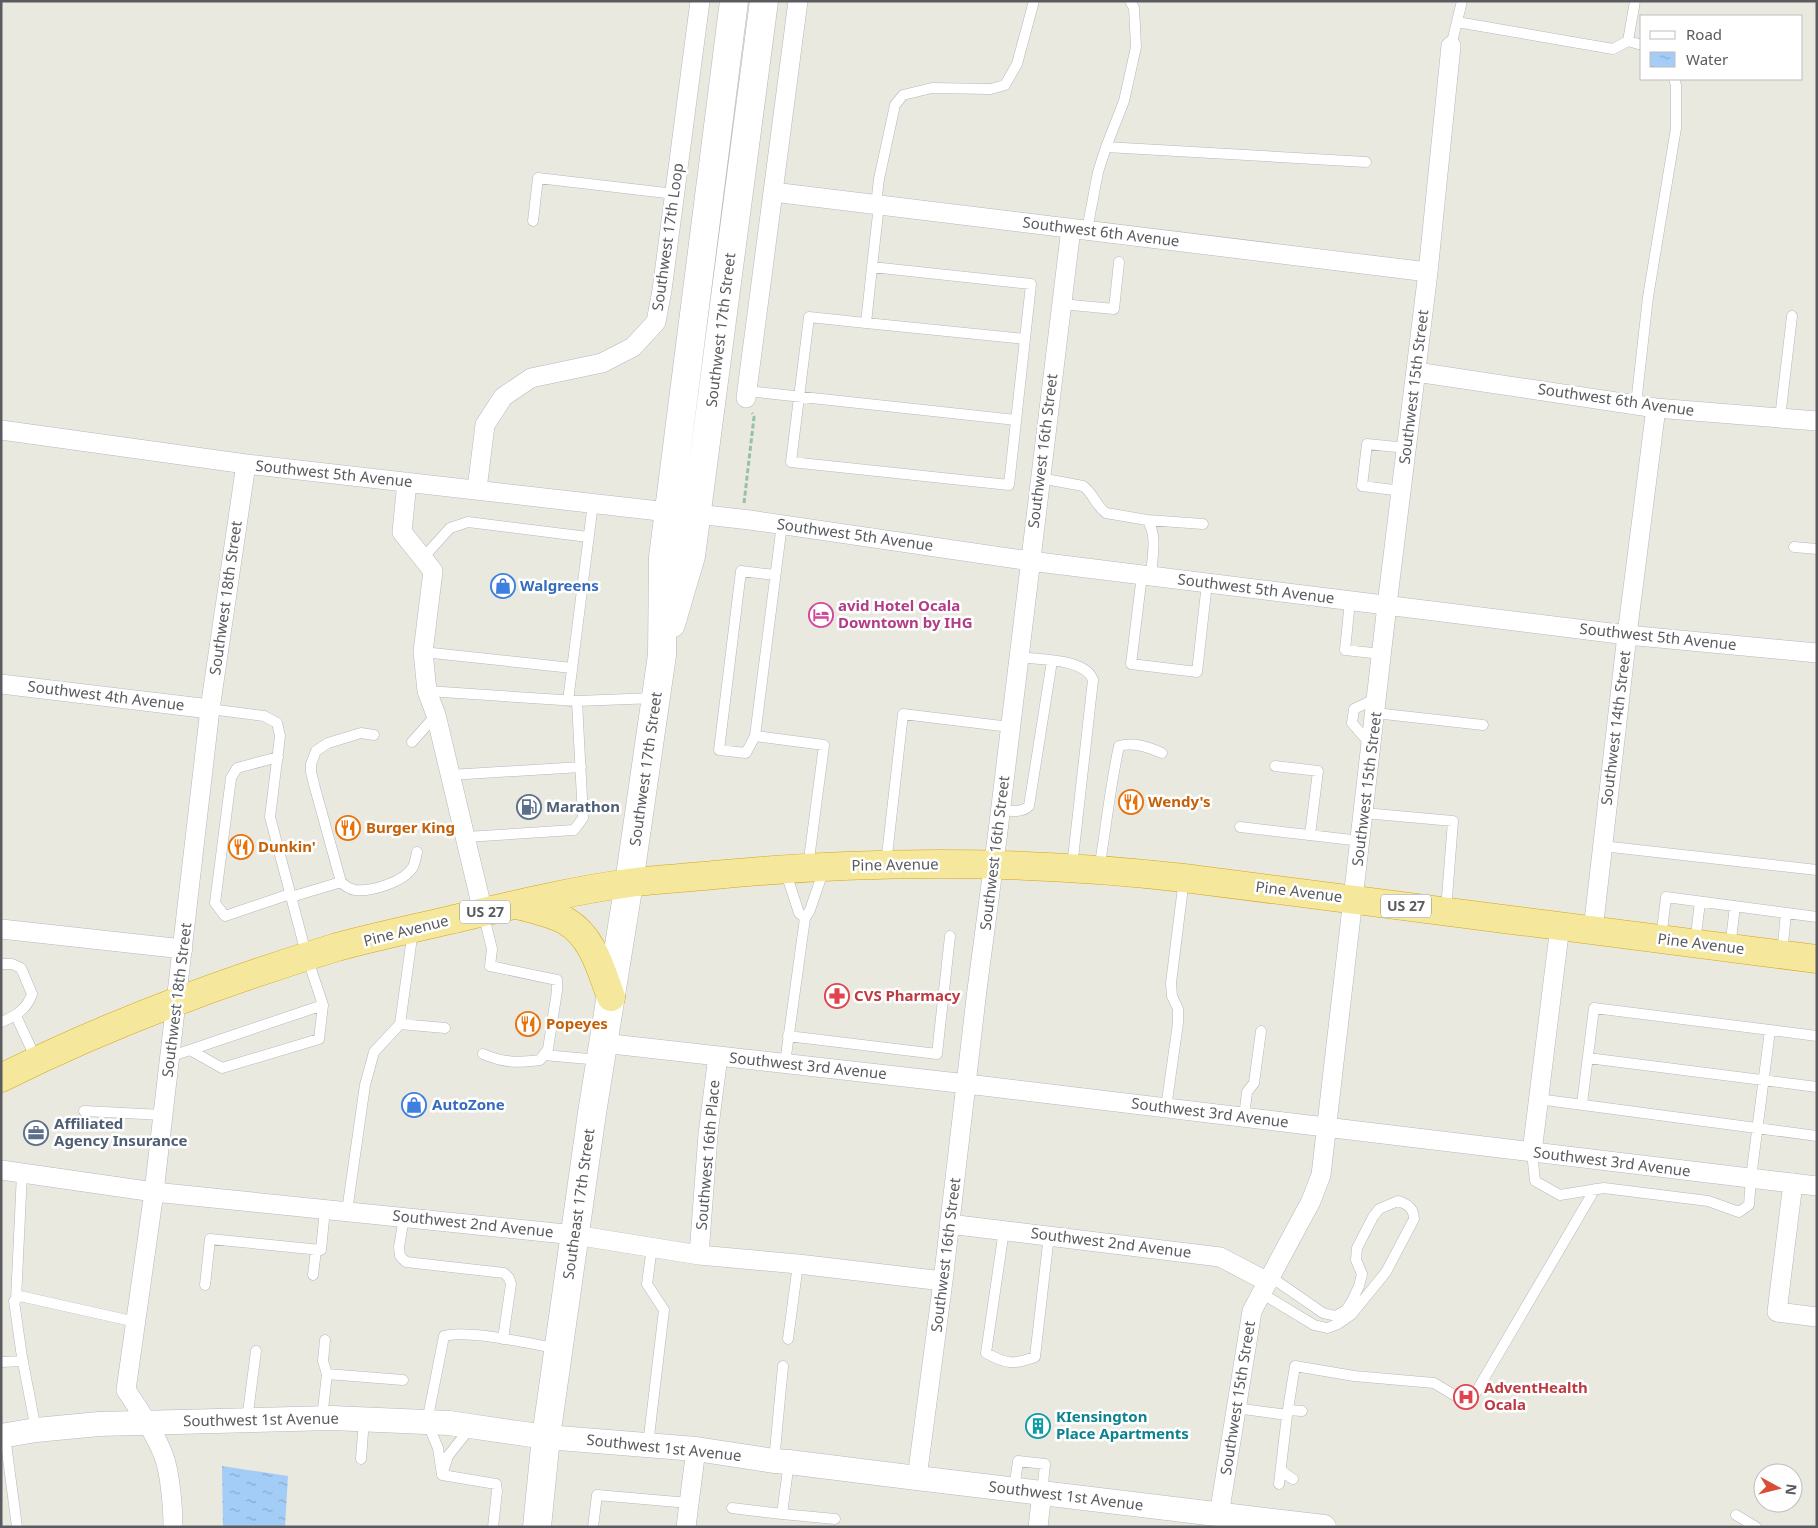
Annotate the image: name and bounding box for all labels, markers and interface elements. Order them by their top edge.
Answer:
legend [1640,15,1803,80]
text: Road [1686,24,1722,44]
text: Water [1686,49,1728,69]
street label: Southwest 17th Loop [647,162,687,312]
street label: Southwest 6th Avenue [1022,211,1181,251]
street label: Southwest 17th Street [701,251,739,408]
street label: Southwest 15th Street [1394,308,1432,465]
street label: Southwest 16th Street [1023,372,1061,529]
street label: Southwest 6th Avenue [1537,378,1696,420]
street label: Southwest 5th Avenue [255,455,414,491]
street label: Southwest 5th Avenue [776,513,935,555]
street label: Southwest 18th Street [204,519,246,676]
street label: Southwest 5th Avenue [1177,568,1336,608]
shop icon: Walgreens [490,573,516,599]
place label: Walgreens [520,575,599,595]
place label: avid Hotel Ocala Downtown by IHG [838,595,973,632]
hotel icon: avid Hotel Ocala Downtown by IHG [808,602,834,628]
street label: Southwest 5th Avenue [1579,618,1738,654]
street label: Southwest 14th Street [1596,649,1634,806]
street label: Southwest 4th Avenue [27,675,186,715]
street label: Southwest 17th Street [624,690,666,847]
street label: Southwest 15th Street [1347,710,1385,867]
street label: Southwest 16th Street [975,774,1013,931]
restaurant icon: Wendy's [1118,789,1144,815]
place label: Wendy's [1148,791,1211,811]
fuel station icon: Marathon [516,794,542,820]
place label: Marathon [546,796,620,816]
restaurant icon: Burger King [335,815,361,841]
place label: Burger King [366,817,455,837]
restaurant icon: Dunkin' [228,834,254,860]
place label: Dunkin' [258,836,316,856]
street label: Pine Avenue [851,853,939,875]
street label: Pine Avenue [1255,876,1344,906]
road number: US 27 [1381,894,1431,918]
road number: US 27 [460,900,510,924]
street label: Pine Avenue [361,910,451,950]
street label: Southwest 18th Street [157,921,195,1078]
street label: Pine Avenue [1657,928,1746,958]
pharmacy icon: CVS Pharmacy [824,983,850,1009]
place label: CVS Pharmacy [854,985,961,1005]
restaurant icon: Popeyes [515,1011,541,1037]
place label: Popeyes [546,1013,608,1033]
street label: Southwest 3rd Avenue [728,1047,888,1083]
street label: Southwest 16th Place [690,1079,724,1231]
shop icon: AutoZone [401,1092,427,1118]
street label: Southwest 3rd Avenue [1130,1092,1290,1132]
place label: AutoZone [432,1094,505,1114]
place label: Affiliated Agency Insurance [54,1113,188,1150]
office icon: Affiliated Agency Insurance [23,1120,49,1146]
street label: Southeast 17th Street [558,1127,599,1281]
street label: Southwest 3rd Avenue [1532,1141,1692,1181]
street label: Southwest 16th Street [926,1176,964,1333]
street label: Southwest 2nd Avenue [392,1205,555,1241]
street label: Southwest 2nd Avenue [1030,1222,1193,1262]
street label: Southwest 15th Street [1215,1319,1259,1476]
place label: AdventHealth Ocala [1484,1377,1588,1414]
hospital icon: AdventHealth Ocala [1453,1384,1479,1410]
place label: KIensington Place Apartments [1056,1406,1189,1443]
street label: Southwest 1st Avenue [183,1408,339,1430]
building icon: KIensington Place Apartments [1025,1413,1051,1439]
street label: Southwest 1st Avenue [586,1429,743,1465]
north arrow [1753,1463,1803,1513]
street label: Southwest 1st Avenue [988,1476,1145,1514]
text: N [1781,1483,1802,1496]

